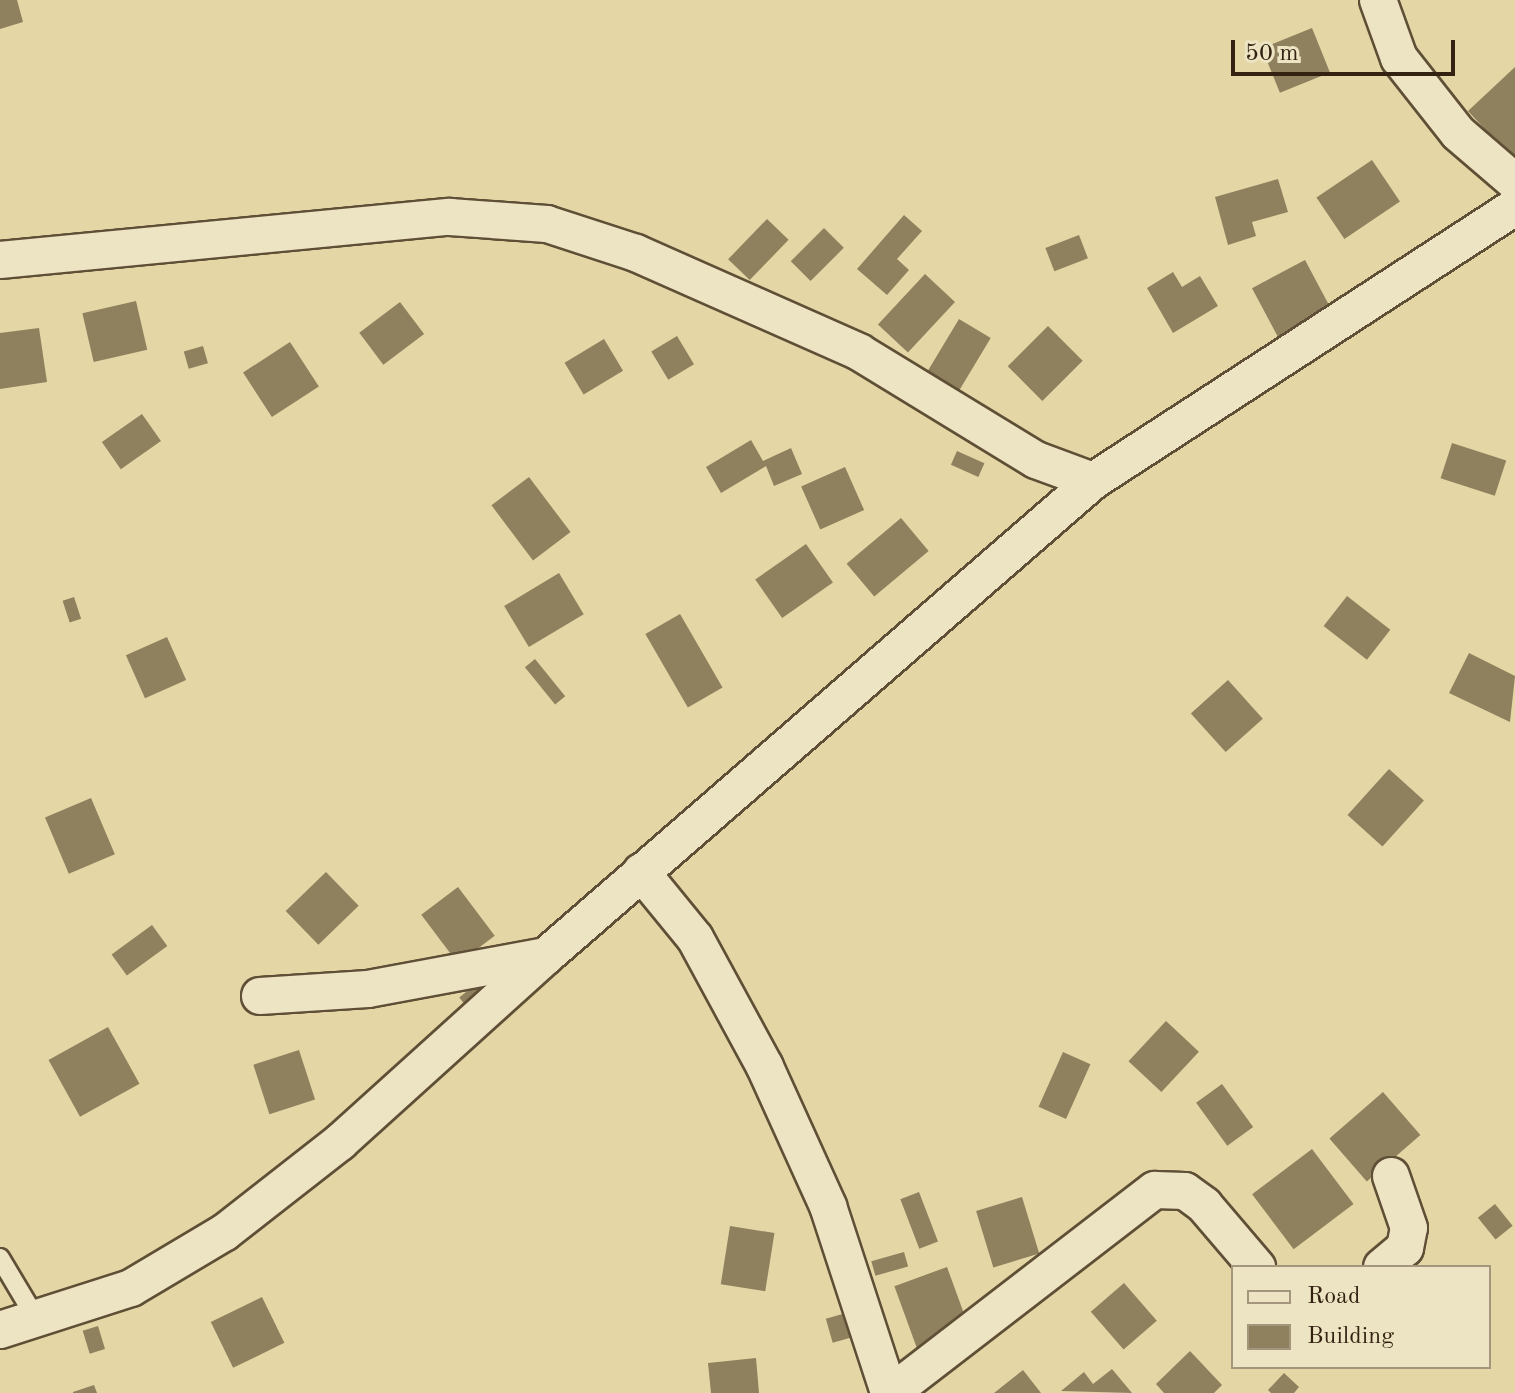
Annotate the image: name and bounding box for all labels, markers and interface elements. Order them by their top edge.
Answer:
scale bar [1235,24,1459,74]
text: 50 m [1245,42,1299,66]
legend [1231,1265,1491,1369]
text: Road [1307,1285,1360,1309]
text: Building [1307,1325,1394,1349]

